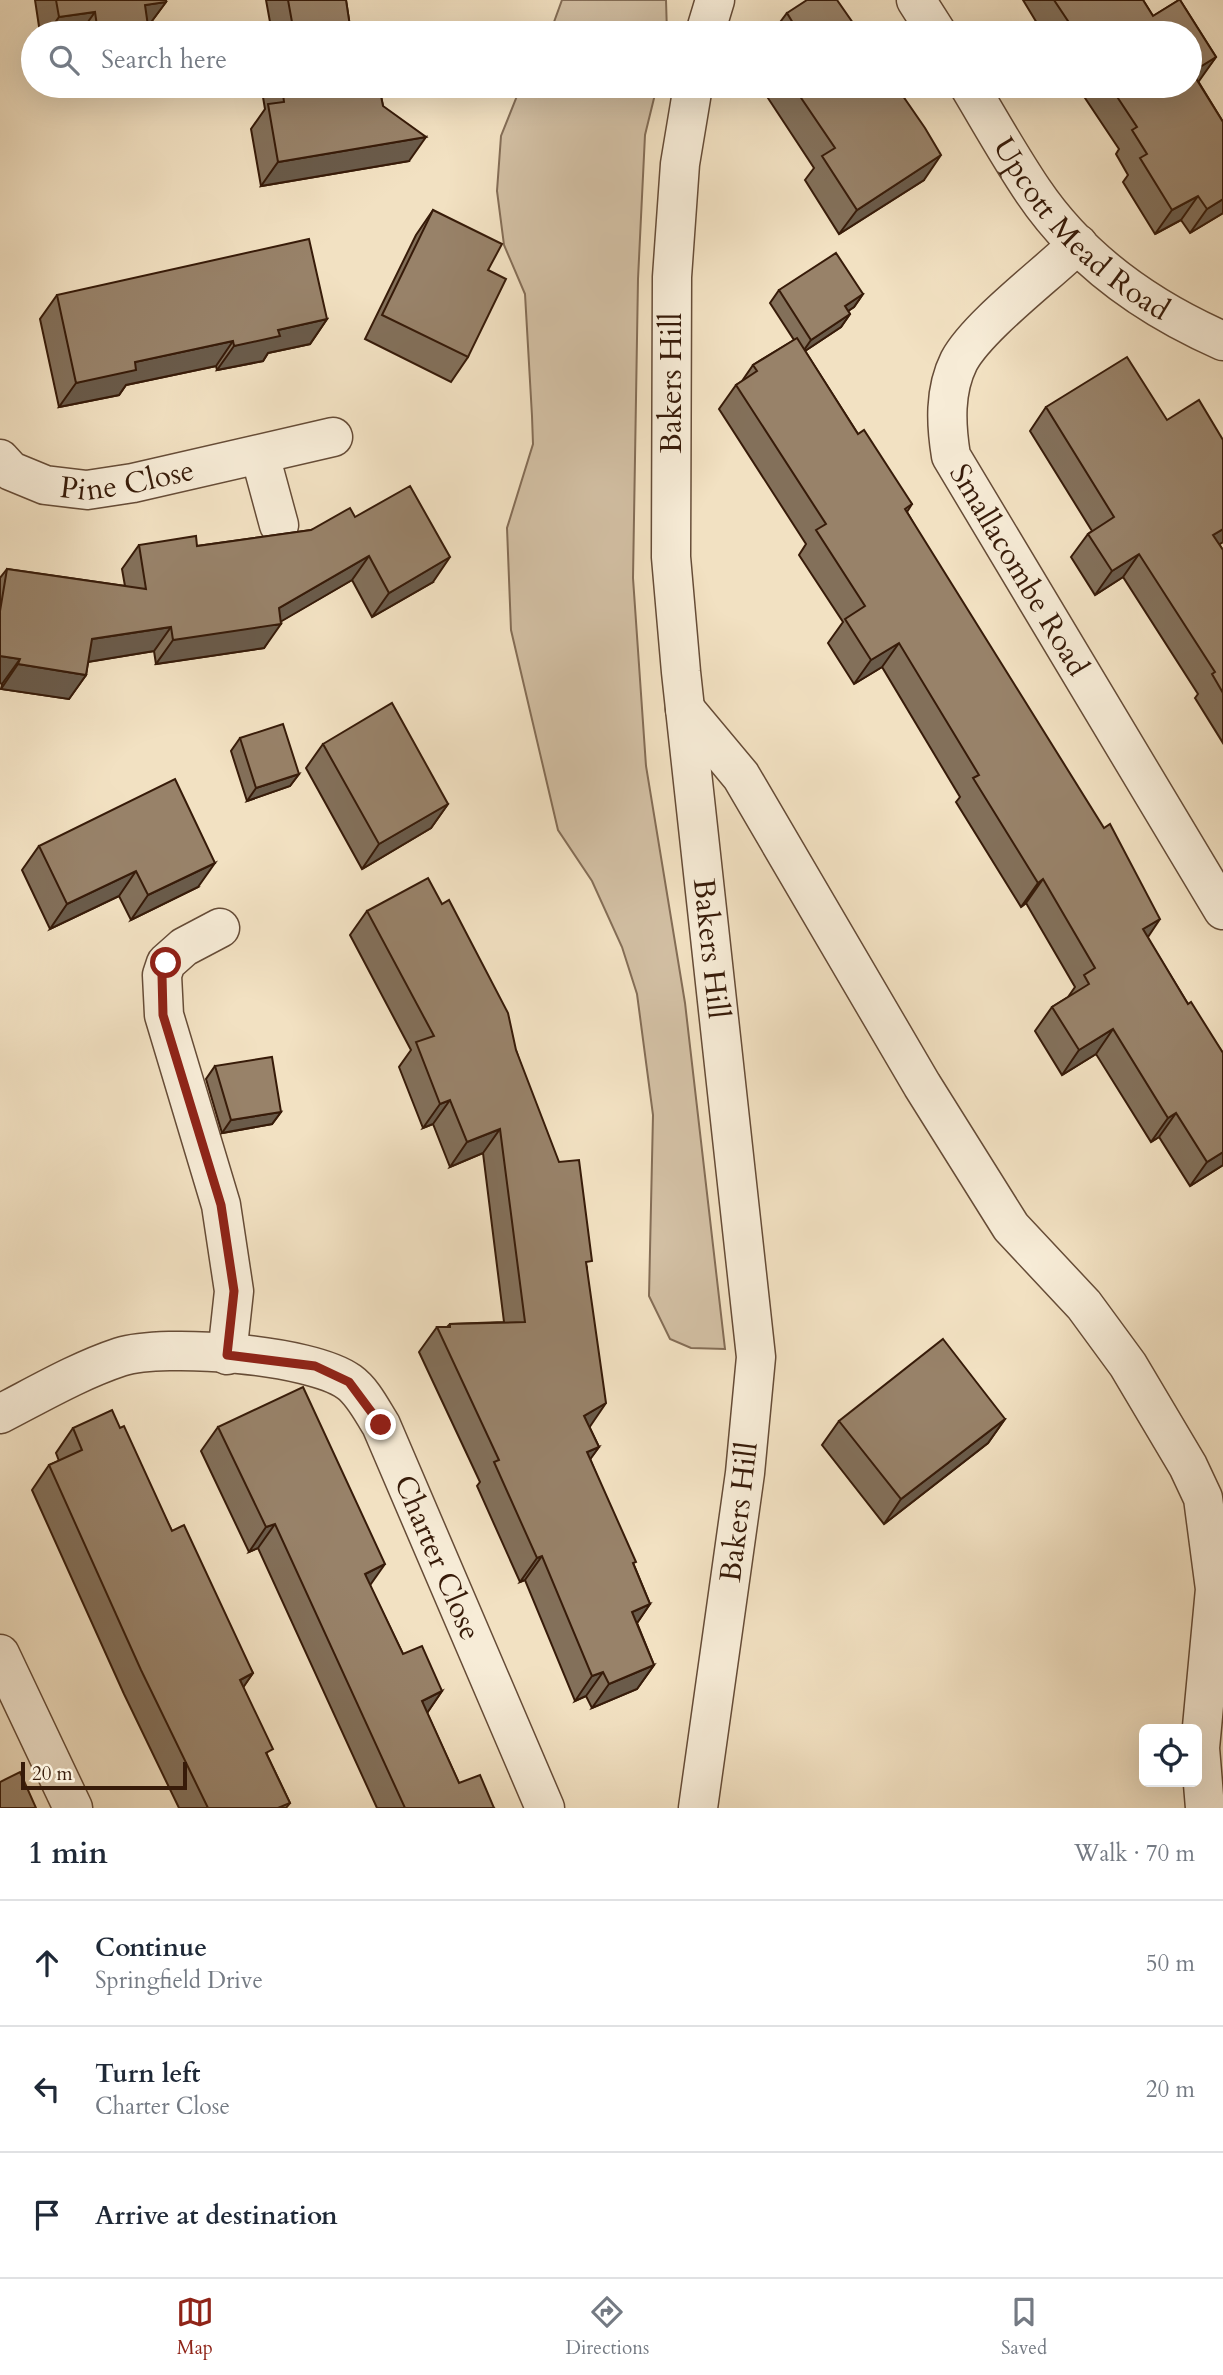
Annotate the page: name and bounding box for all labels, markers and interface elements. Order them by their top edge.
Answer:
search box [21,21,1202,98]
icon: search [45,41,83,79]
text: Search here [101,42,227,77]
street label: Upcott Mead Road [983,130,1177,330]
street label: Bakers Hill [651,312,692,453]
street label: Pine Close [58,449,198,510]
street label: Smallacombe Road [940,456,1099,684]
street label: Bakers Hill [683,876,739,1021]
route start [150,947,181,978]
route end [365,1409,396,1440]
street label: Bakers Hill [710,1439,768,1584]
street label: Charter Close [384,1469,491,1646]
map controls [1139,1724,1202,1787]
button: locate [1139,1724,1202,1787]
scale bar [21,1759,187,1791]
text: 20 m [32,1761,73,1787]
text: 1 min [28,1833,108,1874]
text: Walk · 70 m [1074,1838,1195,1869]
text: Continue [95,1930,207,1965]
icon: ahead [28,1944,66,1982]
text: 50 m [1146,1948,1195,1979]
text: Springfield Drive [95,1965,263,1996]
text: Turn left [95,2056,200,2091]
icon: left [28,2070,66,2108]
text: 20 m [1146,2074,1195,2105]
text: Charter Close [95,2091,230,2122]
icon: arrive [28,2196,66,2234]
text: Arrive at destination [95,2198,338,2233]
tab: Map [176,2293,214,2361]
tab: Directions [566,2293,649,2361]
tab: Saved [1001,2293,1047,2361]

